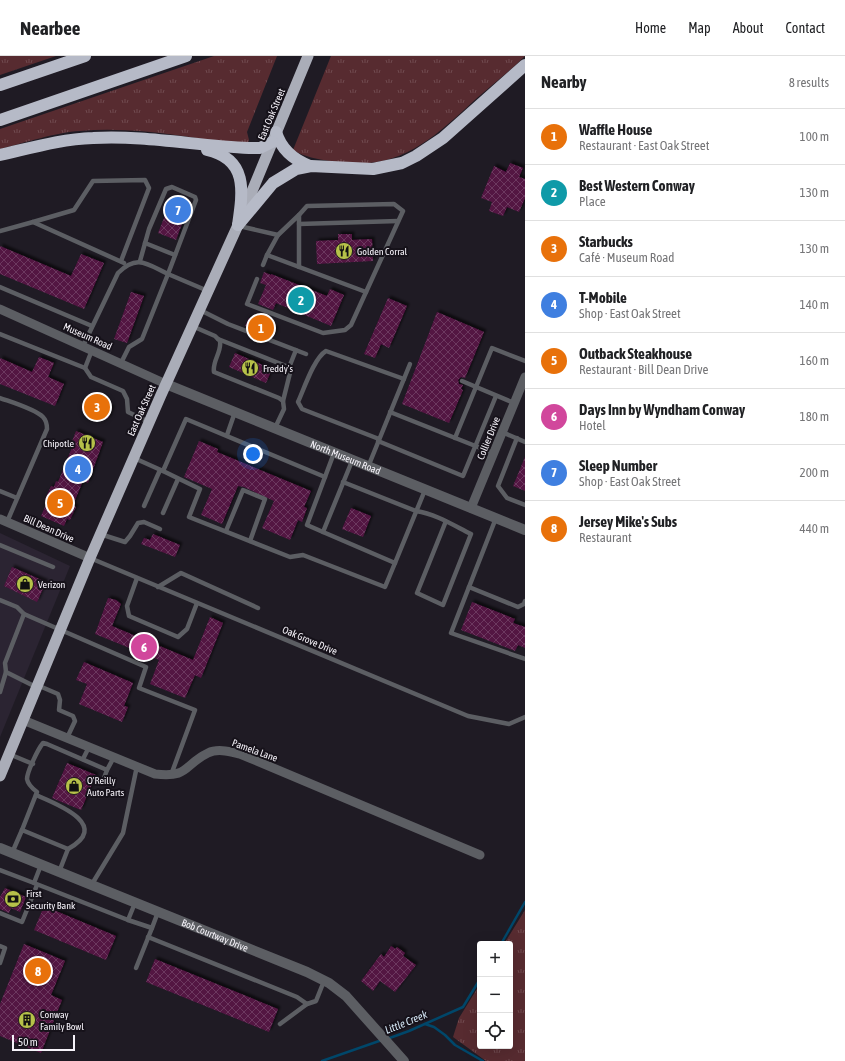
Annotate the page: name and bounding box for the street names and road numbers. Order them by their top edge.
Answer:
street label: East Oak Street [256,87,287,142]
street label: Museum Road [62,321,114,352]
street label: East Oak Street [125,383,158,438]
street label: Collier Drive [475,415,502,461]
street label: North Museum Road [309,438,382,477]
street label: Bill Dean Drive [22,512,76,545]
street label: Oak Grove Drive [281,624,339,657]
street label: Pamela Lane [231,737,280,764]
street label: Bob Courtway Drive [180,917,250,954]

